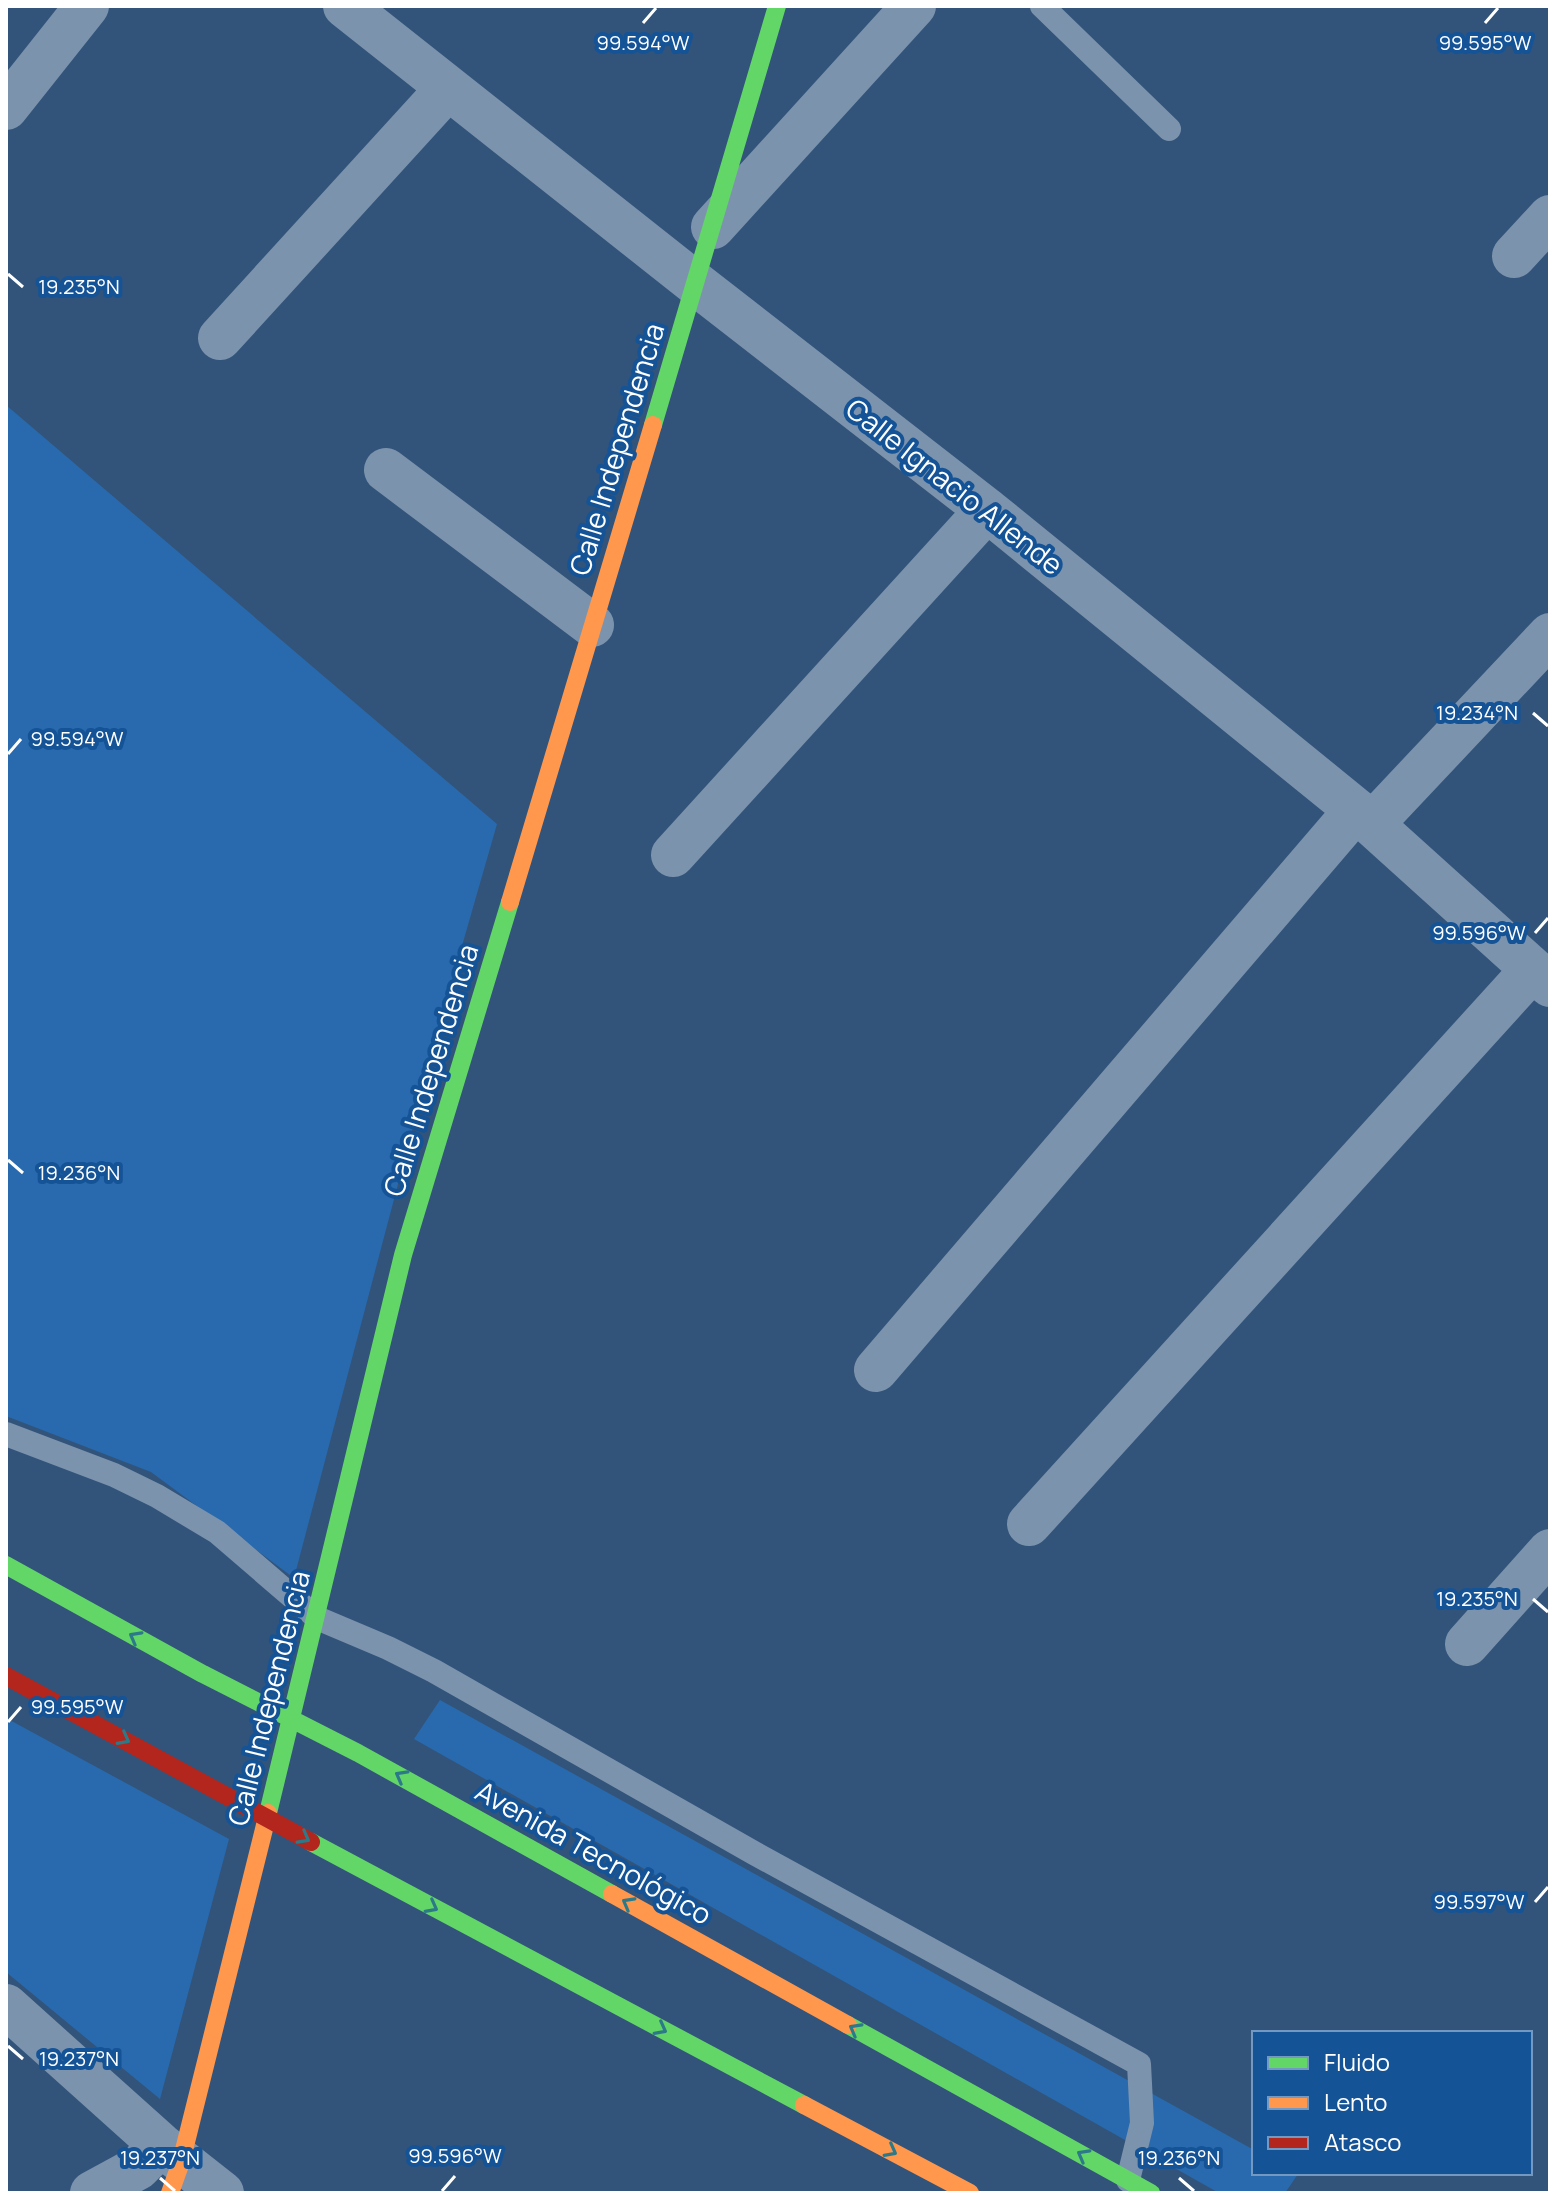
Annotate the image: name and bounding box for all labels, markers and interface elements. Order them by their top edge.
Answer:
text: 99.594°W [597,29,690,56]
text: 99.595°W [1439,29,1532,56]
text: 19.235°N [38,273,120,300]
street label: Calle Independencia [560,318,672,580]
street label: Calle Ignacio Allende [839,389,1071,583]
text: 19.234°N [1436,699,1518,726]
text: 99.594°W [31,725,124,752]
text: 99.596°W [1432,919,1526,946]
street label: Calle Independencia [374,939,486,1201]
text: 19.236°N [38,1159,120,1186]
street label: Calle Independencia [218,1567,318,1829]
text: 19.235°N [1436,1585,1518,1612]
one-way arrow [129,1631,143,1646]
text: 99.595°W [31,1693,124,1720]
one-way arrow [116,1730,130,1745]
one-way arrow [395,1771,409,1786]
street label: Avenida Tecnológico [469,1771,719,1933]
one-way arrow [296,1828,310,1843]
text: 99.597°W [1434,1888,1525,1915]
one-way arrow [423,1897,437,1913]
one-way arrow [622,1897,636,1912]
one-way arrow [653,2019,667,2035]
one-way arrow [850,2023,864,2039]
legend [1252,2031,1532,2175]
text: 19.237°N [39,2045,119,2072]
text: Fluido [1324,2045,1390,2078]
text: Lento [1324,2085,1388,2118]
text: Atasco [1324,2125,1401,2158]
text: 99.596°W [408,2142,502,2169]
one-way arrow [882,2142,897,2157]
text: 19.237°N [120,2144,200,2171]
text: 19.236°N [1138,2144,1220,2171]
one-way arrow [1077,2149,1091,2165]

